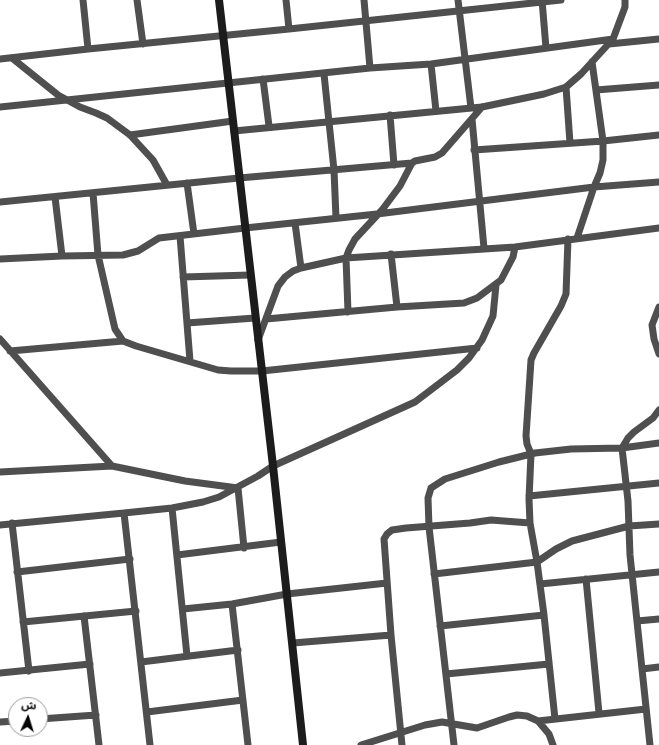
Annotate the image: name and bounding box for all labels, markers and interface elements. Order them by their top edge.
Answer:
north arrow [8,697,48,737]
text: ش [21,699,37,713]

